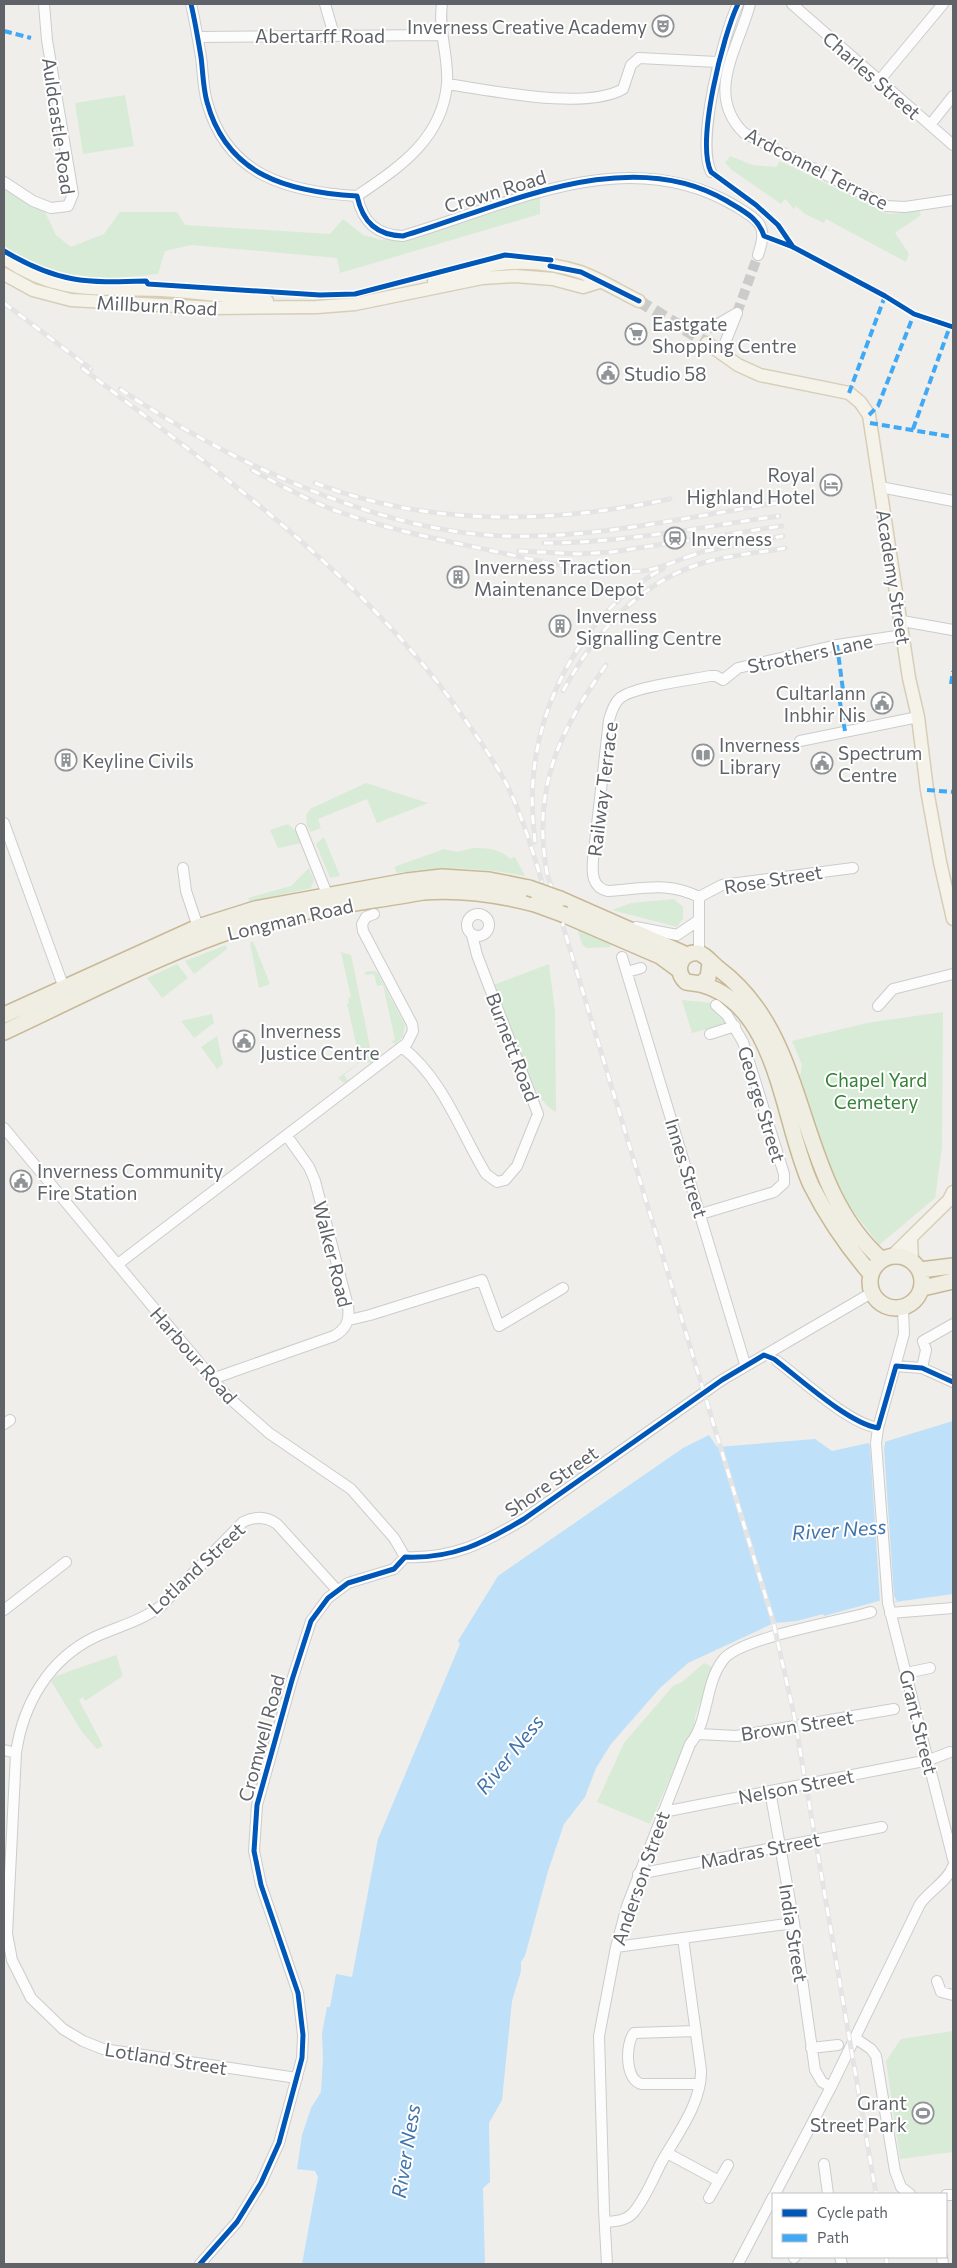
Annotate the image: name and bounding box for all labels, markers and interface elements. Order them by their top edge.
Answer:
theatre icon: Inverness Creative Academy [651,14,675,38]
place label: Inverness Creative Academy [407,15,647,38]
street label: Abertarff Road [255,24,385,47]
street label: Charles Street [818,26,926,124]
street label: Auldcastle Road [38,56,80,196]
street label: Ardconnel Terrace [742,122,892,214]
street label: Crown Road [441,165,549,217]
street label: Millburn Road [96,290,218,320]
place label: Eastgate Shopping Centre [652,312,797,357]
supermarket icon: Eastgate Shopping Centre [624,322,648,346]
public building icon: Studio 58 [596,361,620,385]
place label: Studio 58 [624,362,707,385]
place label: Royal Highland Hotel [686,463,815,508]
hotel icon: Royal Highland Hotel [819,473,843,497]
street label: Academy Street [872,508,916,646]
station icon: Inverness [663,526,687,550]
place label: Inverness [691,527,772,550]
place label: Inverness Traction Maintenance Depot [474,555,645,600]
building icon: Inverness Traction Maintenance Depot [446,565,470,589]
place label: Inverness Signalling Centre [576,604,722,649]
building icon: Inverness Signalling Centre [548,614,572,638]
street label: Strothers Lane [745,629,875,677]
place label: Cultarlann Inbhir Nis [776,681,866,726]
public building icon: Cultarlann Inbhir Nis [870,691,894,715]
street label: Railway Terrace [582,720,622,858]
place label: Inverness Library [719,733,800,778]
place label: Spectrum Centre [838,741,922,786]
library icon: Inverness Library [691,743,715,767]
building icon: Keyline Civils [54,748,78,772]
place label: Keyline Civils [82,749,194,772]
public building icon: Spectrum Centre [810,751,834,775]
street label: Rose Street [722,860,824,898]
street label: Longman Road [225,893,355,945]
street label: Burnett Road [482,989,544,1105]
place label: Inverness Justice Centre [260,1019,379,1064]
public building icon: Inverness Justice Centre [232,1029,256,1053]
street label: George Street [733,1043,791,1165]
park label: Chapel Yard Cemetery [825,1068,927,1113]
street label: Innes Street [661,1115,713,1221]
place label: Inverness Community Fire Station [37,1159,224,1204]
public building icon: Inverness Community Fire Station [9,1169,33,1193]
street label: Walker Road [309,1199,357,1309]
street label: Harbour Road [146,1302,242,1408]
street label: Shore Street [500,1440,602,1521]
water label: River Ness [791,1514,887,1544]
street label: Lotland Street [143,1517,249,1619]
street label: Grant Street [895,1667,943,1777]
street label: Cromwell Road [233,1672,289,1804]
street label: Brown Street [739,1705,855,1745]
water label: River Ness [470,1710,548,1798]
street label: Nelson Street [736,1763,856,1808]
street label: Anderson Street [606,1808,674,1948]
street label: Madras Street [698,1827,822,1873]
street label: India Street [775,1882,813,1984]
street label: Lotland Street [103,2037,229,2079]
place label: Grant Street Park [810,2091,907,2136]
sports icon: Grant Street Park [911,2101,935,2125]
water label: River Ness [386,2102,424,2200]
legend [772,2193,947,2258]
text: Cycle path [817,2203,888,2221]
text: Path [817,2228,849,2246]

